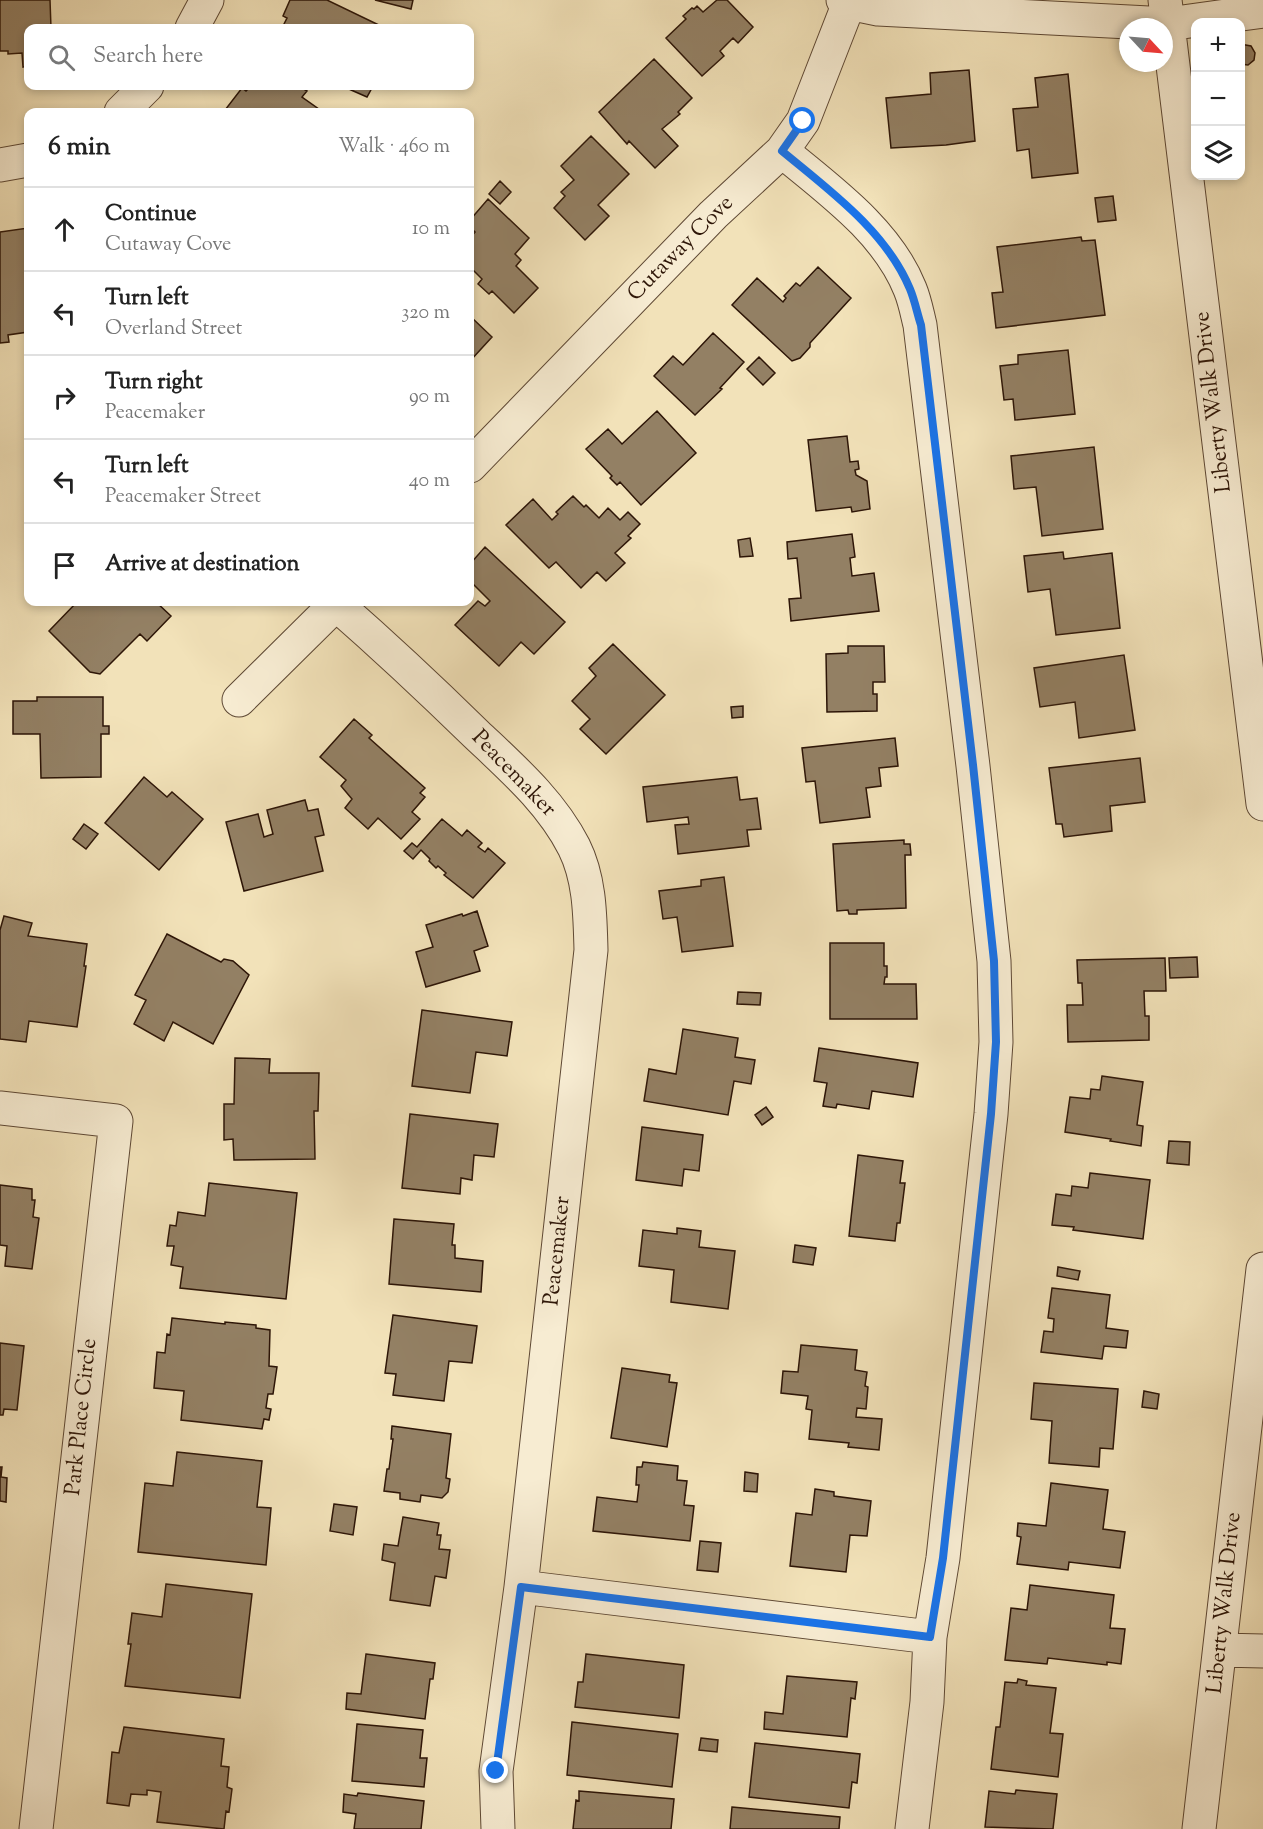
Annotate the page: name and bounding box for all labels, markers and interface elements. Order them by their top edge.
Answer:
north arrow [1119,18,1173,72]
map controls [1191,18,1245,180]
button: + [1191,18,1245,72]
search box [24,24,474,90]
icon: search [45,41,78,74]
text: Search here [93,41,203,73]
button: − [1191,72,1245,126]
route start [789,107,815,133]
button: layers [1191,126,1245,180]
text: 6 min [48,129,111,166]
text: Walk · 460 m [338,133,450,162]
street label: Cutaway Cove [621,189,741,309]
text: Continue [105,199,196,231]
icon: ahead [48,213,81,246]
text: 10 m [412,215,450,244]
text: Cutaway Cove [105,231,231,260]
text: Turn left [105,283,188,315]
icon: left [48,297,81,330]
text: 320 m [401,299,450,328]
street label: Liberty Walk Drive [1187,310,1241,494]
text: Overland Street [105,315,242,344]
text: Turn right [105,367,202,399]
icon: right [48,381,81,414]
text: 90 m [409,383,450,412]
text: Peacemaker [105,399,205,428]
text: Turn left [105,451,188,483]
icon: left [48,465,81,498]
text: 40 m [409,467,450,496]
text: Peacemaker Street [105,483,261,512]
icon: arrive [48,549,81,582]
text: Arrive at destination [105,549,300,581]
street label: Peacemaker [463,723,563,825]
street label: Peacemaker [536,1195,580,1307]
street label: Park Place Circle [58,1337,106,1497]
street label: Liberty Walk Drive [1200,1511,1250,1695]
route end [482,1757,508,1783]

